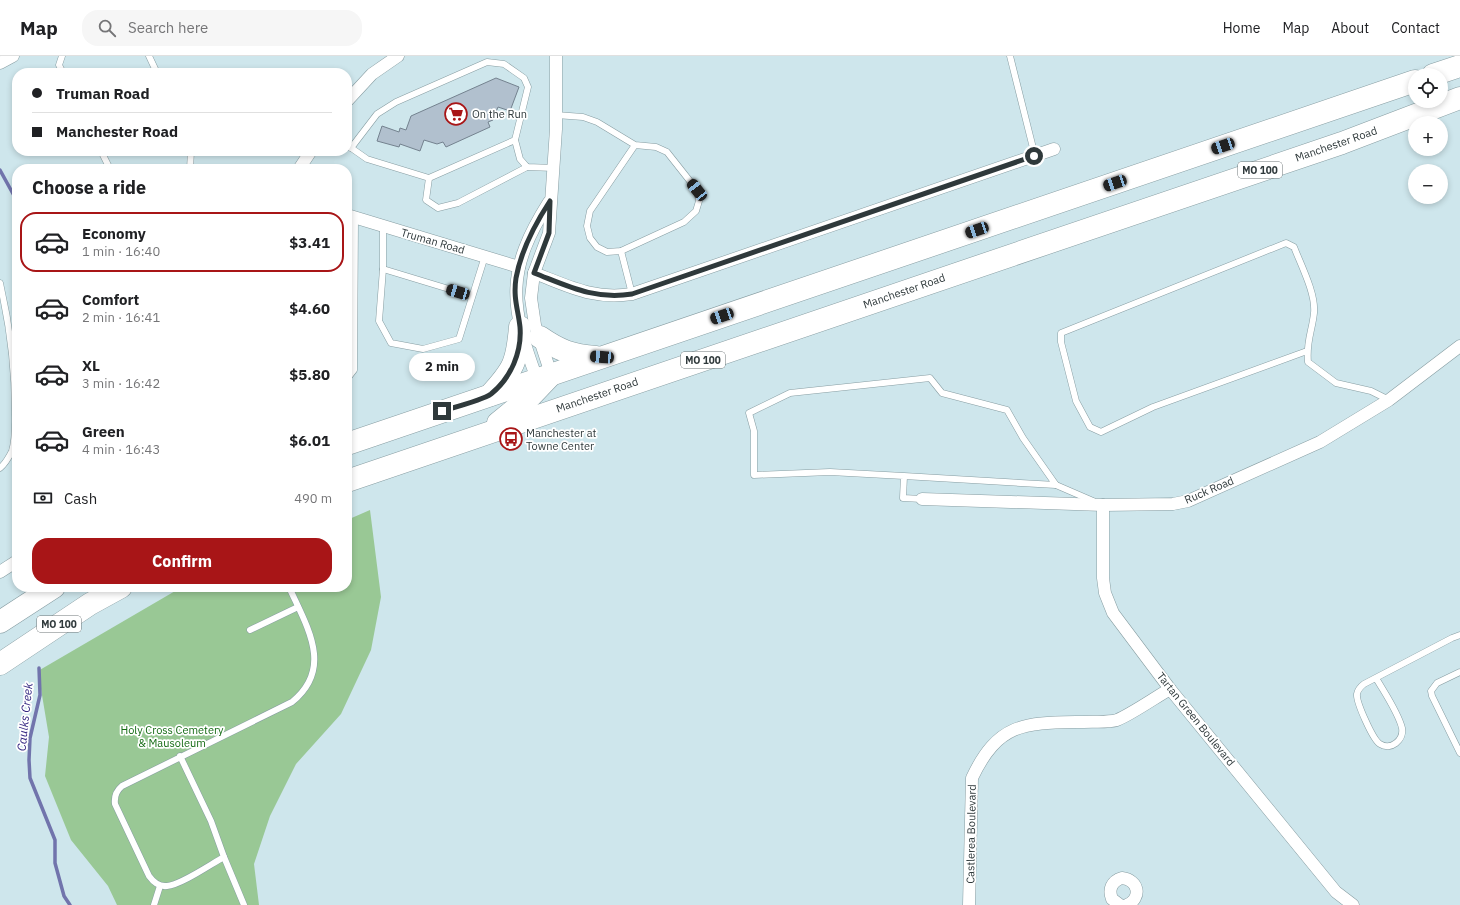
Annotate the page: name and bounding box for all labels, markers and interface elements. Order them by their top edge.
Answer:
search box [82,10,362,46]
text: Map [20,16,58,40]
icon: search [96,17,118,39]
text: Search here [128,18,208,37]
text: Home [1223,19,1260,37]
text: Map [1282,19,1309,37]
text: About [1331,19,1369,37]
text: Contact [1391,19,1440,37]
map controls [1408,68,1448,204]
button: locate [1408,68,1448,108]
text: Truman Road [56,84,150,103]
supermarket icon: On the Run [443,101,469,127]
place label: On the Run [472,107,527,121]
button: + [1408,116,1448,156]
text: Manchester Road [56,122,178,141]
street label: Manchester Road [1293,123,1379,165]
car [1210,136,1236,156]
route start [1025,147,1043,165]
road number: MO 100 [1238,162,1282,178]
button: − [1408,164,1448,204]
car [1102,173,1128,193]
text: Choose a ride [32,176,146,199]
car [685,177,709,203]
car [964,220,990,240]
icon: car [34,224,70,260]
text: Economy [82,224,146,243]
street label: Truman Road [399,225,467,257]
text: $3.41 [289,233,330,252]
text: 1 min · 16:40 [82,243,160,260]
street label: Manchester Road [861,270,947,312]
car [445,283,471,301]
icon: car [34,290,70,326]
text: Comfort [82,290,139,309]
text: $4.60 [289,299,330,318]
car [709,306,735,326]
text: 2 min · 16:41 [82,309,160,326]
car [590,350,614,364]
road number: MO 100 [681,352,725,368]
callout: 2 min [409,353,475,381]
icon: car [34,356,70,392]
text: XL [82,356,100,375]
text: 2 min [425,358,459,375]
text: $5.80 [289,365,330,384]
street label: Manchester Road [554,374,640,416]
text: 3 min · 16:42 [82,375,160,392]
route end [433,402,451,420]
icon: car [34,422,70,458]
text: Green [82,422,125,441]
bus stop icon: Manchester at Towne Center [498,426,524,452]
place label: Manchester at Towne Center [526,426,597,453]
text: $6.01 [289,431,330,450]
text: 4 min · 16:43 [82,441,160,458]
street label: Ruck Road [1182,473,1236,507]
icon: cash [32,487,54,509]
text: Cash [64,489,97,508]
text: 490 m [294,490,332,507]
button: Confirm [32,538,332,584]
road number: MO 100 [37,616,81,632]
street label: Tartan Green Boulevard [1154,669,1238,769]
water label: Caulks Creek [13,681,36,752]
park label: Holy Cross Cemetery & Mausoleum [120,723,224,750]
street label: Castlerea Boulevard [963,784,979,884]

